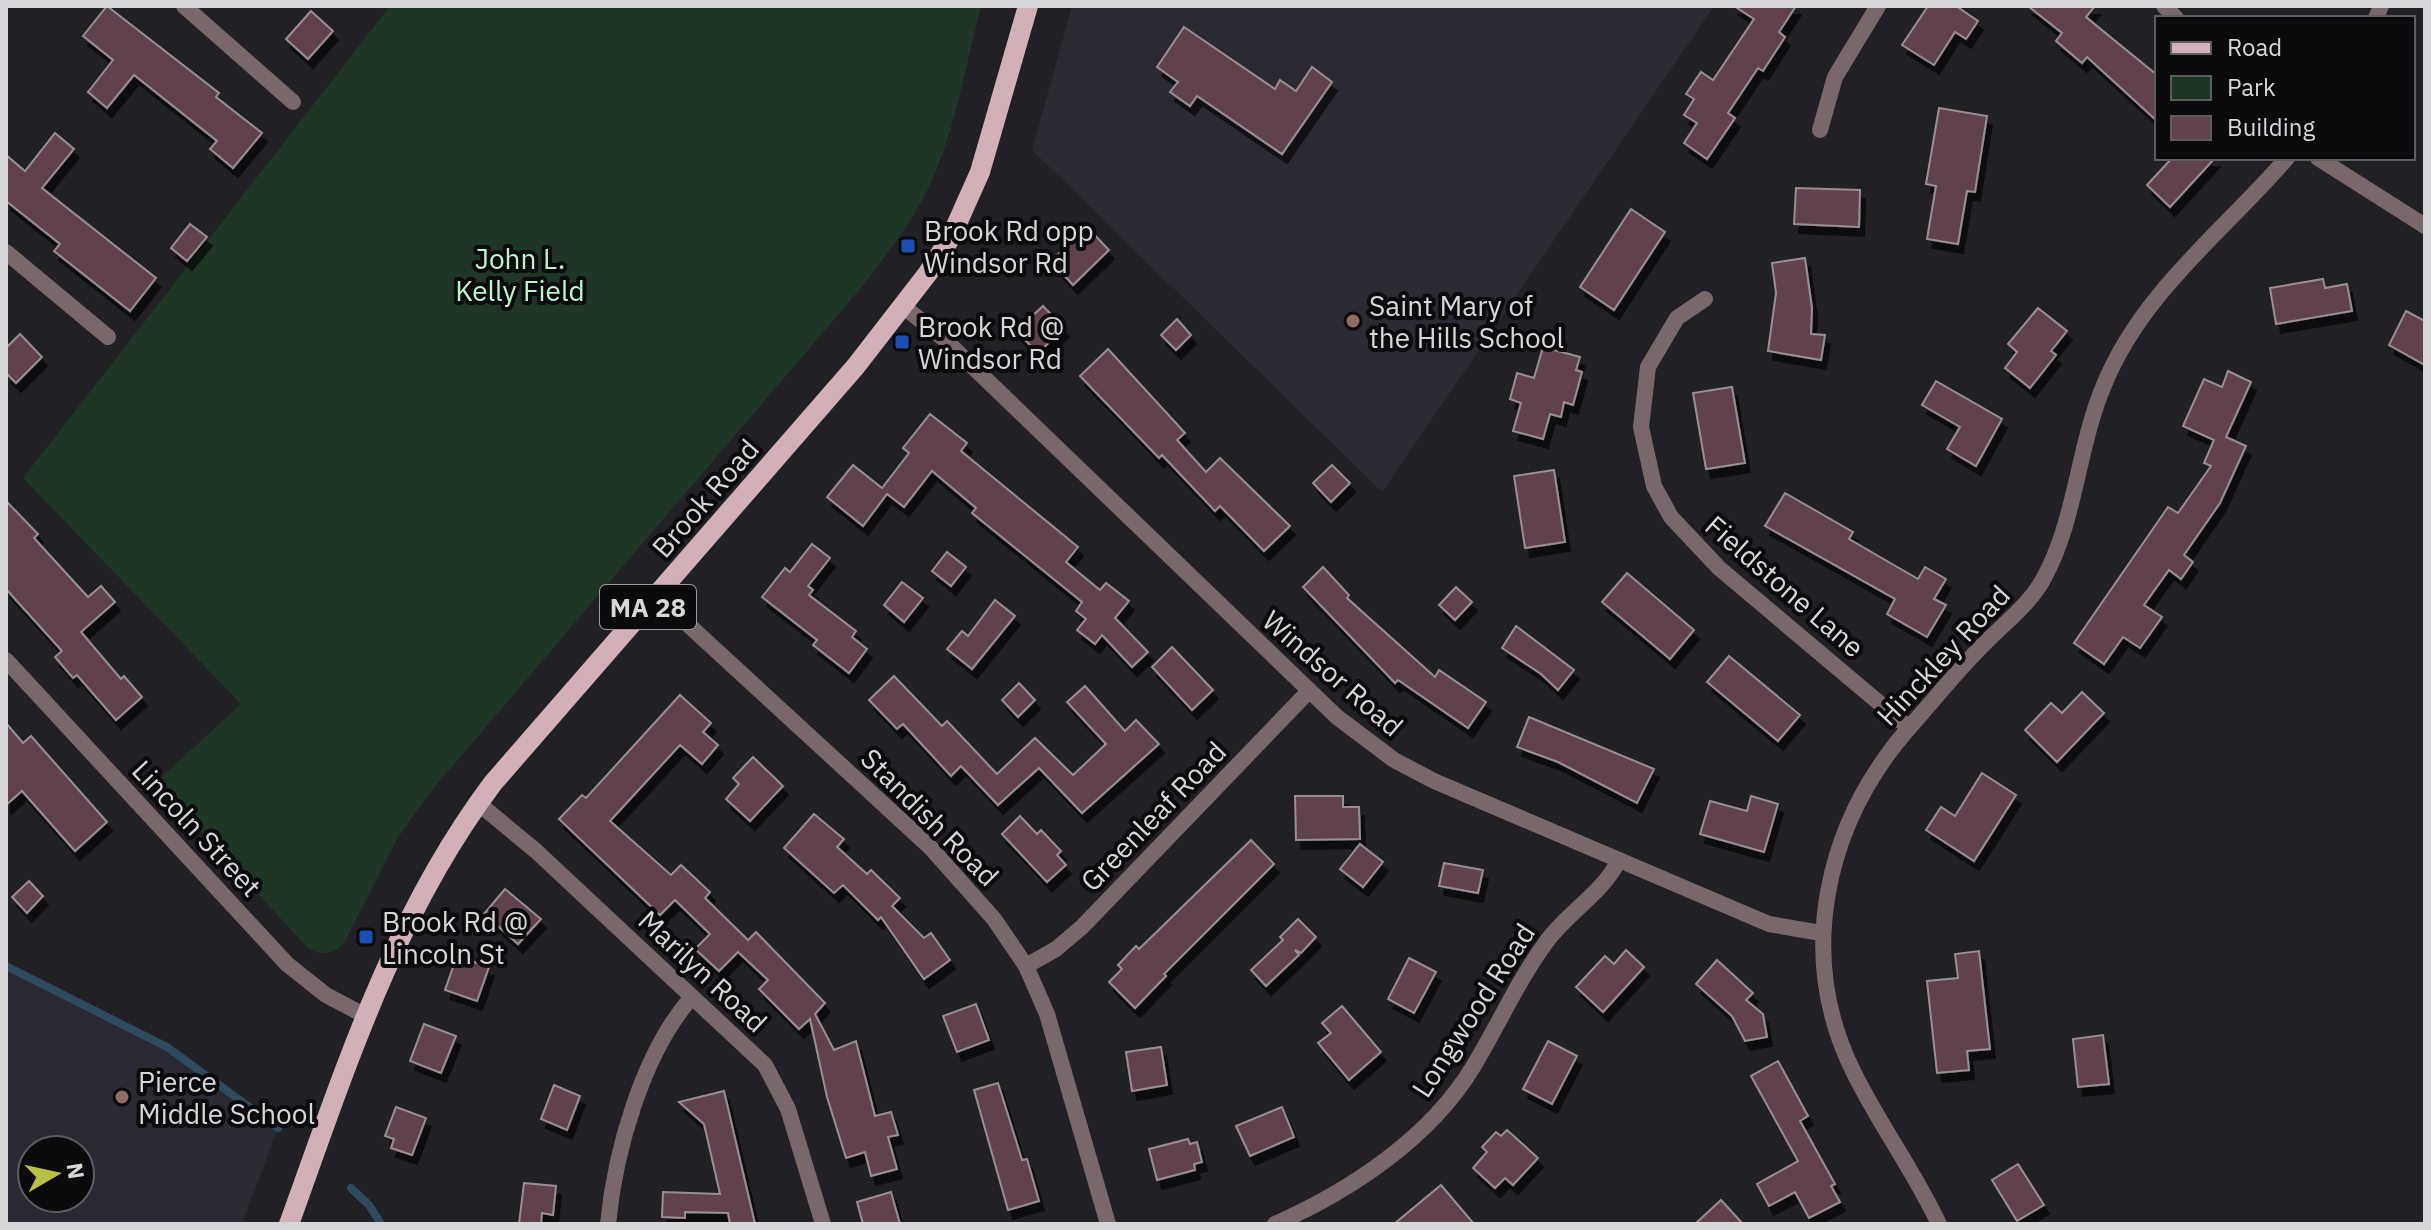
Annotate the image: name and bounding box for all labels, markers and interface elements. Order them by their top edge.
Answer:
legend [2155,16,2415,160]
text: Road [2227,31,2282,63]
text: Park [2227,71,2276,103]
text: Building [2227,111,2315,143]
place label: Brook Rd opp Windsor Rd [924,212,1094,281]
marker: Brook Rd opp Windsor Rd [899,237,917,255]
park label: John L. Kelly Field [455,240,585,309]
place label: Saint Mary of the Hills School [1369,287,1564,356]
place label: Brook Rd @ Windsor Rd [918,308,1064,377]
marker: Saint Mary of the Hills School [1344,312,1362,330]
marker: Brook Rd @ Windsor Rd [893,333,911,351]
street label: Brook Road [643,431,767,565]
street label: Fieldstone Lane [1698,507,1872,665]
street label: Hinckley Road [1868,577,2018,733]
road number: MA 28 [600,585,696,629]
street label: Windsor Road [1255,602,1411,744]
street label: Greenleaf Road [1072,733,1234,899]
street label: Standish Road [853,740,1007,894]
street label: Lincoln Street [124,752,270,904]
street label: Marilyn Road [631,902,775,1040]
place label: Brook Rd @ Lincoln St [382,903,528,972]
street label: Longwood Road [1403,916,1543,1104]
marker: Brook Rd @ Lincoln St [357,928,375,946]
place label: Pierce Middle School [138,1063,315,1132]
marker: Pierce Middle School [113,1088,131,1106]
north arrow [16,1134,96,1214]
text: N [61,1161,92,1181]

